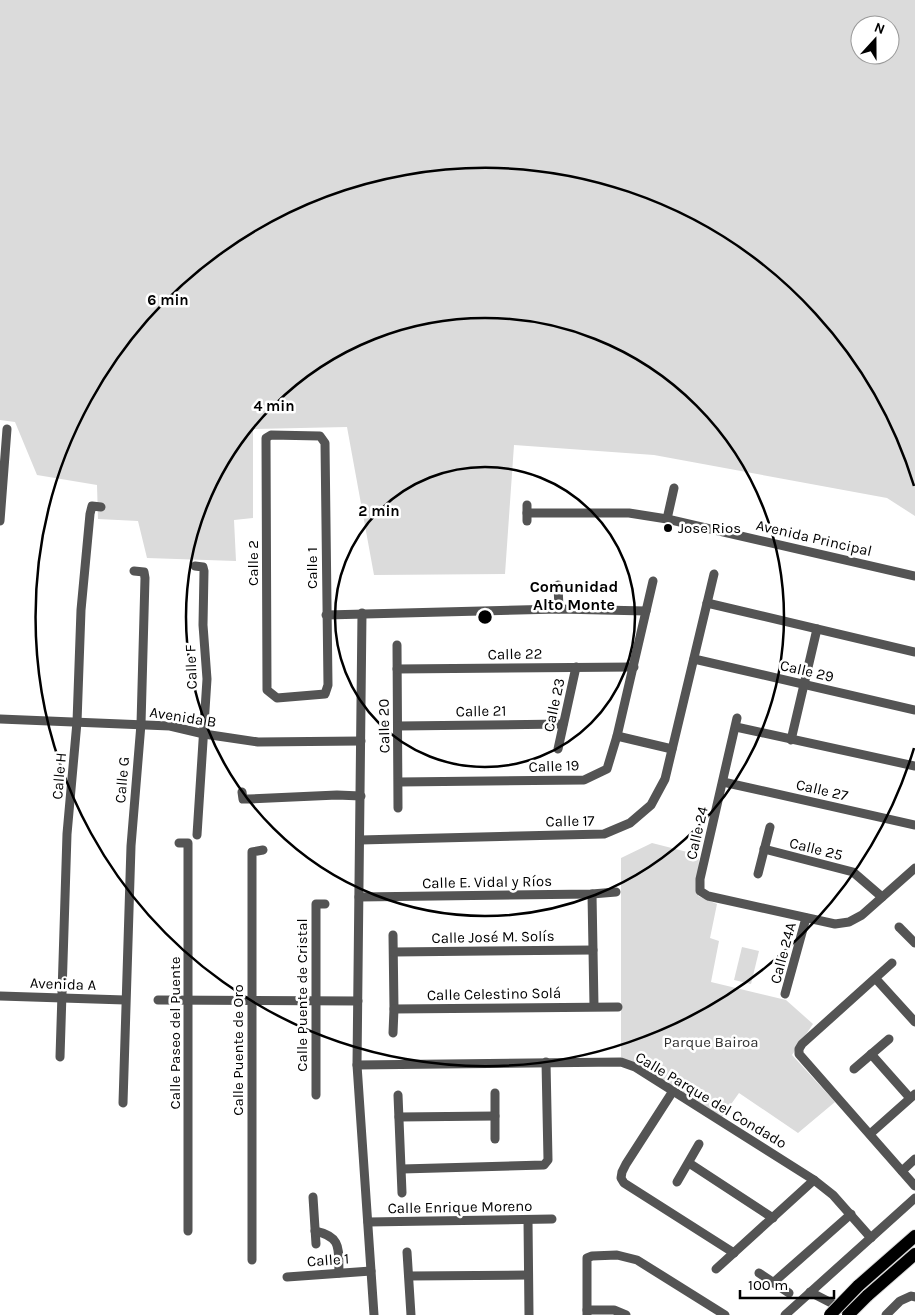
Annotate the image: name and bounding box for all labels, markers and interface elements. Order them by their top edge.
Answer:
north arrow [850,15,900,65]
text: N [872,19,887,38]
text: 6 min [147,291,189,309]
text: 4 min [253,397,295,415]
text: 2 min [358,502,400,520]
street label: Avenida Principal [754,516,874,560]
place label: Jose Rios [678,519,741,537]
marker: Jose Rios [662,522,674,534]
street label: Calle 2 [244,540,262,586]
street label: Calle 1 [303,547,321,589]
district label: Comunidad Alto Monte [530,577,618,614]
centre of rings [476,608,494,626]
street label: Calle F [181,644,201,690]
street label: Calle 22 [488,645,542,663]
street label: Calle 29 [778,656,836,686]
street label: Calle 23 [540,676,568,734]
street label: Calle 20 [375,698,393,754]
street label: Calle 21 [455,702,507,720]
street label: Avenida B [148,703,218,731]
street label: Calle H [48,752,70,800]
street label: Calle G [111,756,133,804]
street label: Calle 19 [528,756,580,776]
street label: Calle 27 [794,775,850,805]
street label: Calle 24 [682,804,712,861]
street label: Calle 17 [545,812,595,830]
street label: Calle 25 [787,834,845,864]
street label: Calle E. Vidal y Ríos [422,872,552,892]
street label: Calle Puente de Cristal [293,918,311,1072]
street label: Calle 24A [766,920,800,986]
street label: Calle José M. Solís [431,927,555,947]
street label: Calle Paseo del Puente [166,957,184,1109]
street label: Avenida A [30,974,97,994]
street label: Calle Puente de Oro [229,984,247,1116]
street label: Calle Celestino Solá [427,984,561,1004]
park label: Parque Bairoa [663,1033,759,1051]
street label: Calle Parque del Condado [632,1048,790,1152]
street label: Calle Enrique Moreno [387,1197,533,1217]
street label: Calle 1 [306,1250,350,1270]
scale bar [740,1268,834,1300]
text: 100 m [748,1276,788,1294]

